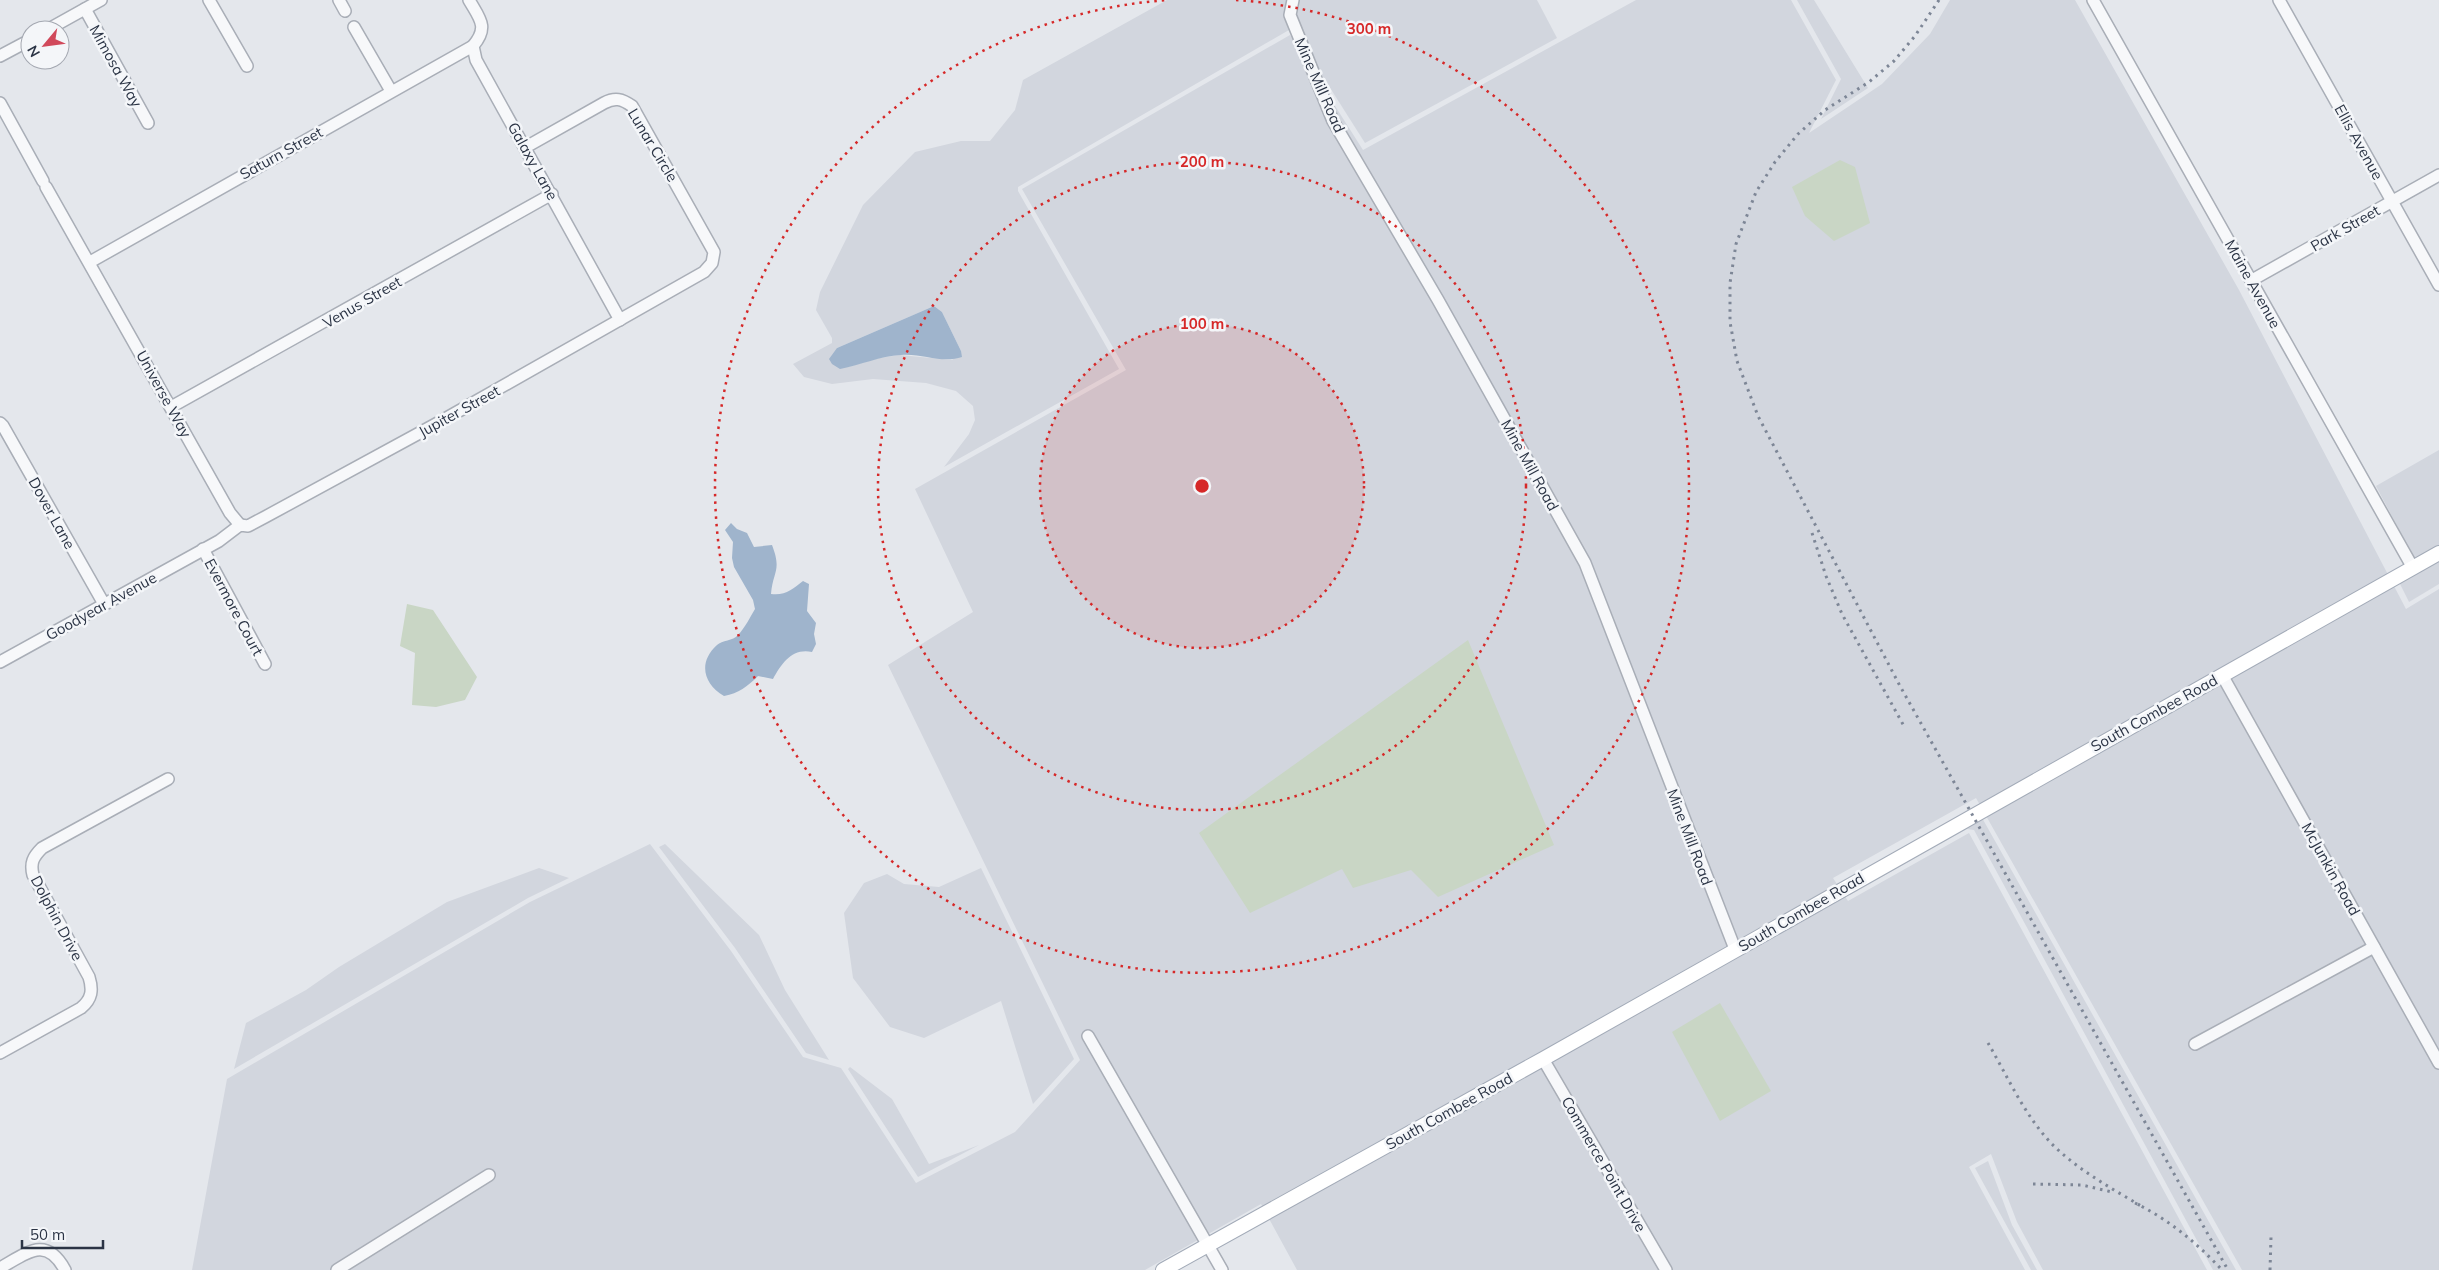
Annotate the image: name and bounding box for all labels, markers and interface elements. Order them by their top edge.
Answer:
text: 300 m [1347,19,1391,38]
north arrow [20,20,70,70]
street label: Mimosa Way [86,21,146,111]
street label: Mine Mill Road [1291,35,1349,135]
text: N [23,42,44,60]
street label: Ellis Avenue [2331,101,2387,183]
street label: Lunar Circle [624,105,682,185]
street label: Galaxy Lane [504,119,562,203]
street label: Saturn Street [236,122,326,184]
text: 200 m [1180,152,1224,171]
street label: Park Street [2307,201,2383,255]
street label: Maine Avenue [2221,236,2285,332]
street label: Venus Street [319,272,405,332]
text: 100 m [1180,314,1224,333]
street label: Universe Way [132,347,196,441]
street label: Jupiter Street [415,381,503,441]
street label: Mine Mill Road [1497,416,1563,514]
street label: Dover Lane [24,474,80,552]
centre of rings [1193,477,1211,495]
street label: Evermore Court [200,555,268,659]
street label: Goodyear Avenue [42,568,160,644]
street label: South Combee Road [2087,670,2221,756]
street label: Mine Mill Road [1663,786,1717,888]
street label: McJunkin Road [2298,819,2364,919]
street label: South Combee Road [1735,868,1867,956]
street label: Dolphin Drive [27,872,87,964]
street label: South Combee Road [1382,1068,1516,1154]
street label: Commerce Point Drive [1557,1093,1651,1235]
scale bar [22,1218,104,1250]
text: 50 m [30,1225,65,1244]

